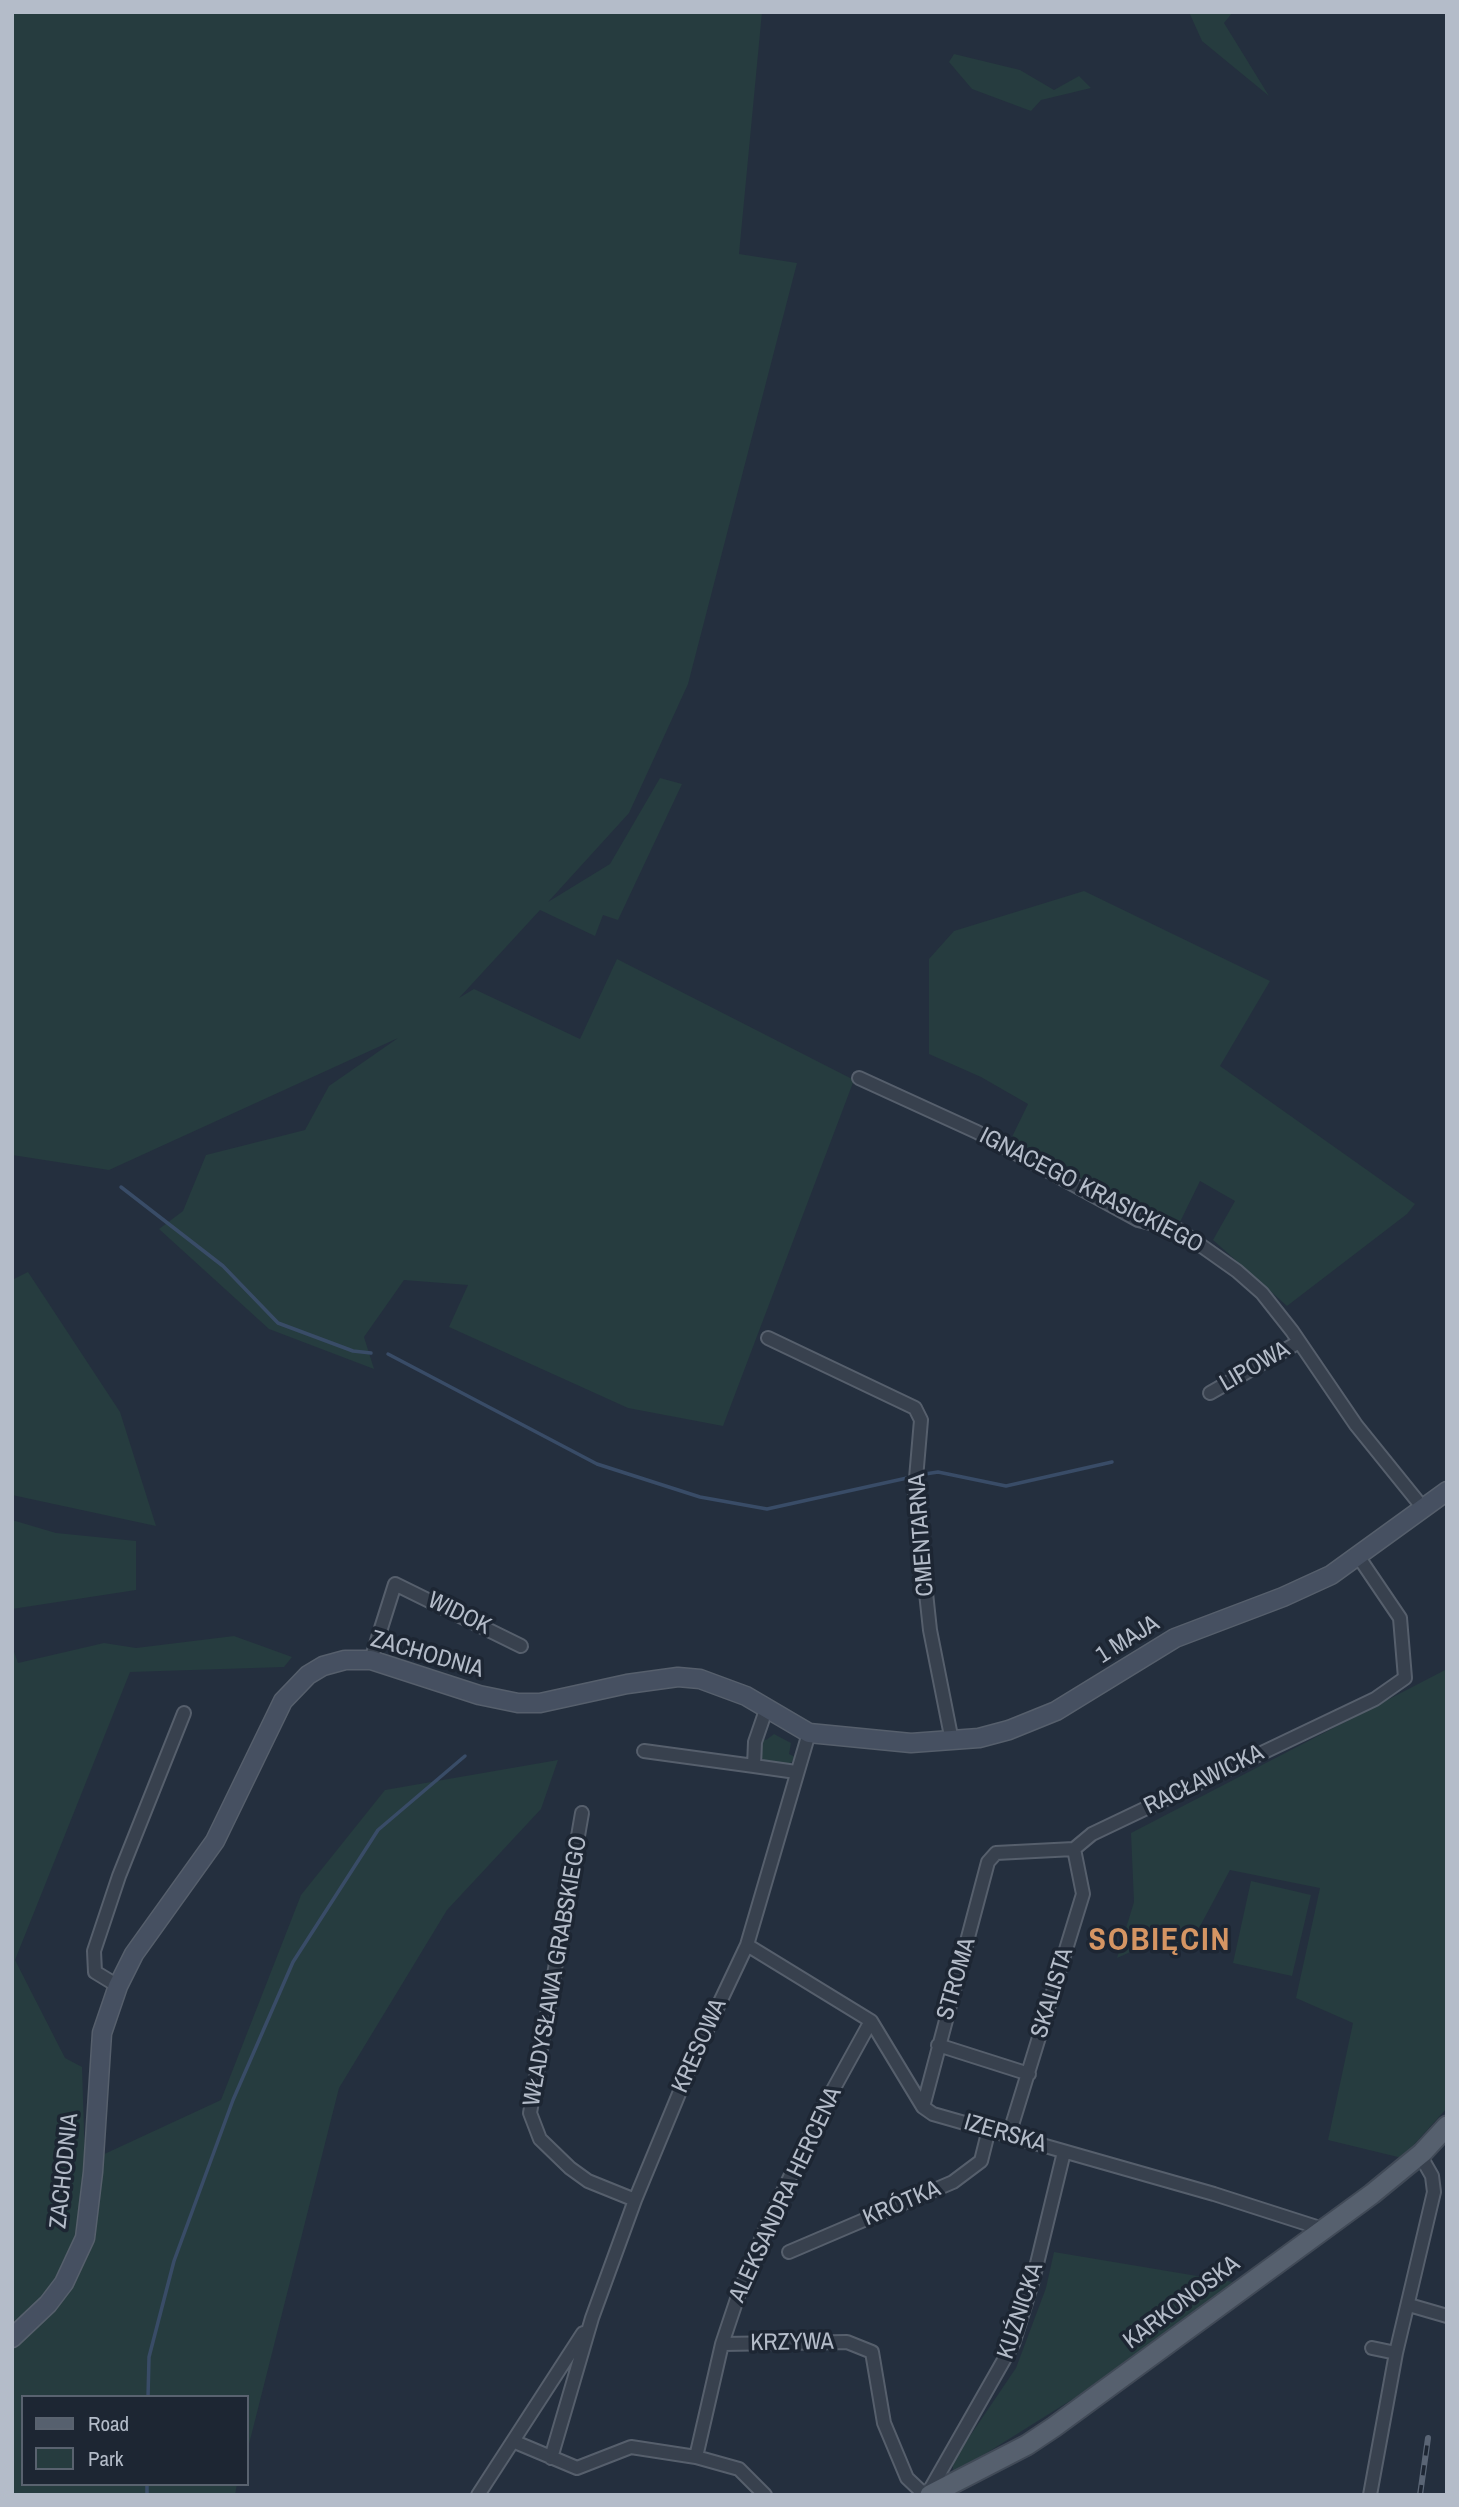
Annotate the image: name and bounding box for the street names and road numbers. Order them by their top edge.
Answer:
street label: IGNACEGO KRASICKIEGO [974,1122,1208,1260]
street label: LIPOWA [1215,1336,1295,1398]
street label: CMENTARNA [903,1473,941,1597]
street label: WIDOK [423,1586,495,1642]
street label: 1 MAJA [1091,1610,1165,1670]
street label: ZACHODNIA [367,1625,487,1685]
street label: RACŁAWICKA [1140,1739,1268,1821]
street label: WŁADYSŁAWA GRABSKIEGO [518,1833,594,2109]
street label: STROMA [932,1935,982,2023]
street label: SKALISTA [1026,1944,1080,2042]
street label: KRESOWA [667,1995,733,2097]
street label: ALEKSANDRA HERCENA [723,2083,849,2307]
street label: IZERSKA [961,2109,1049,2159]
street label: ZACHODNIA [45,2112,85,2230]
street label: KRÓTKA [859,2175,945,2233]
street label: KARKONOSKA [1118,2250,1246,2356]
street label: KUŹNICKA [992,2259,1050,2363]
street label: KRZYWA [750,2328,834,2358]

